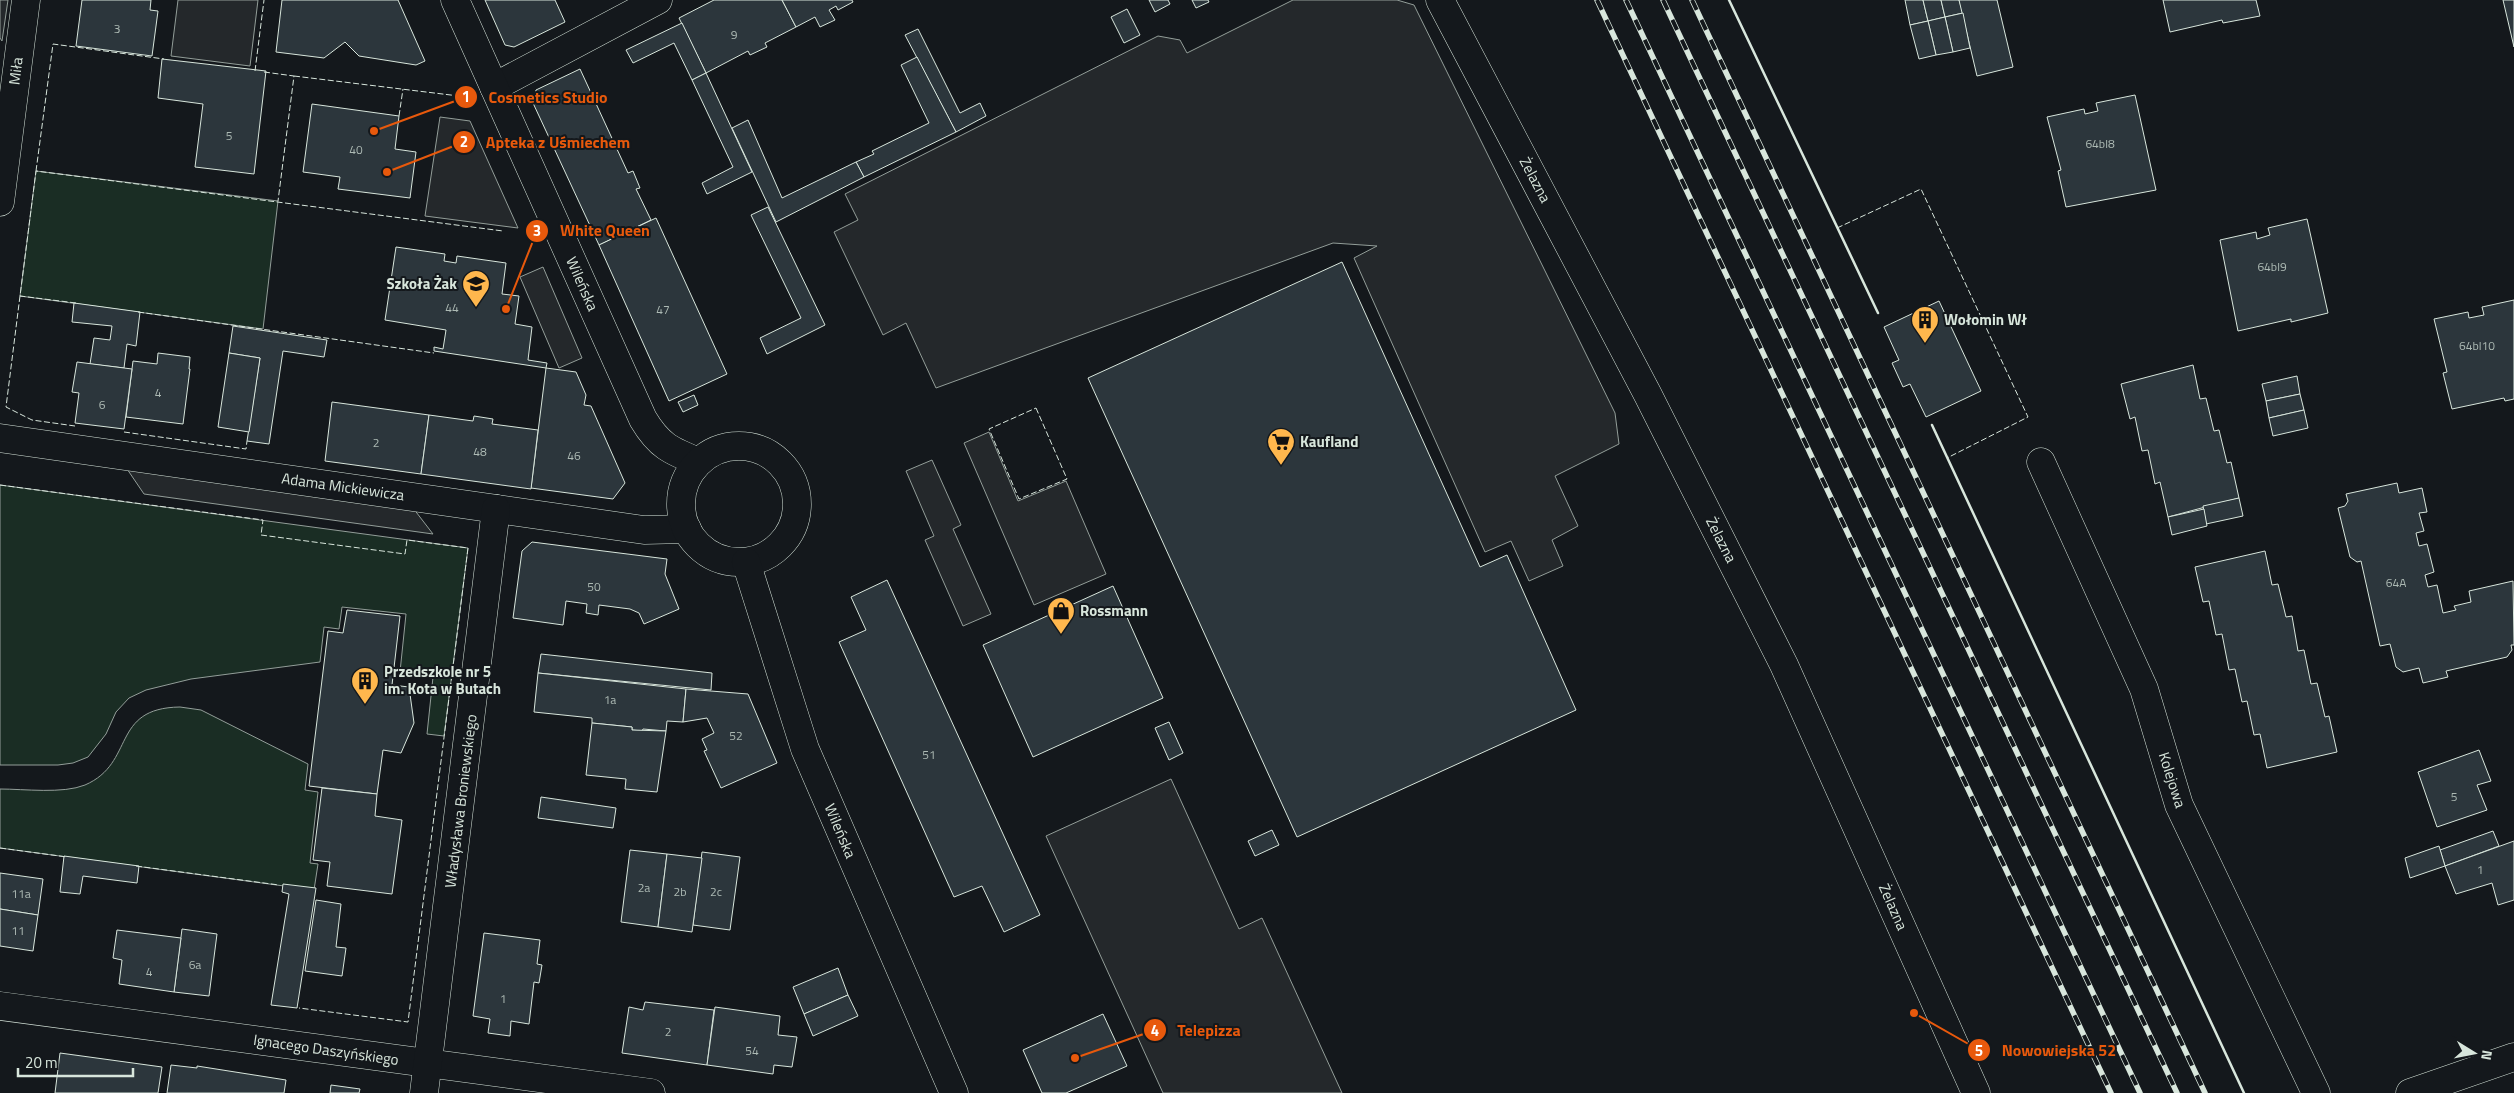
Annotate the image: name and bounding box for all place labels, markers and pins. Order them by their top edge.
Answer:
callout: Cosmetics Studio [454,82,618,113]
callout: Apteka z Uśmiechem [451,127,640,158]
callout: White Queen [525,215,660,246]
school or university icon: Szkoła Żak [461,269,491,308]
place label: Szkoła Żak [386,272,457,295]
building icon: Wołomin Wł [1910,305,1940,344]
place label: Wołomin Wł [1944,308,2027,331]
supermarket icon: Kaufland [1266,427,1296,466]
place label: Kaufland [1300,430,1358,453]
shop icon: Rossmann [1046,596,1076,635]
place label: Rossmann [1080,599,1148,622]
place label: Przedszkole nr 5 im. Kota w Butach [384,660,501,700]
building icon: Przedszkole nr 5 im. Kota w Butach [350,666,380,705]
callout: Telepizza [1143,1015,1251,1046]
callout: Nowowiejska 52 [1967,1035,2126,1066]

